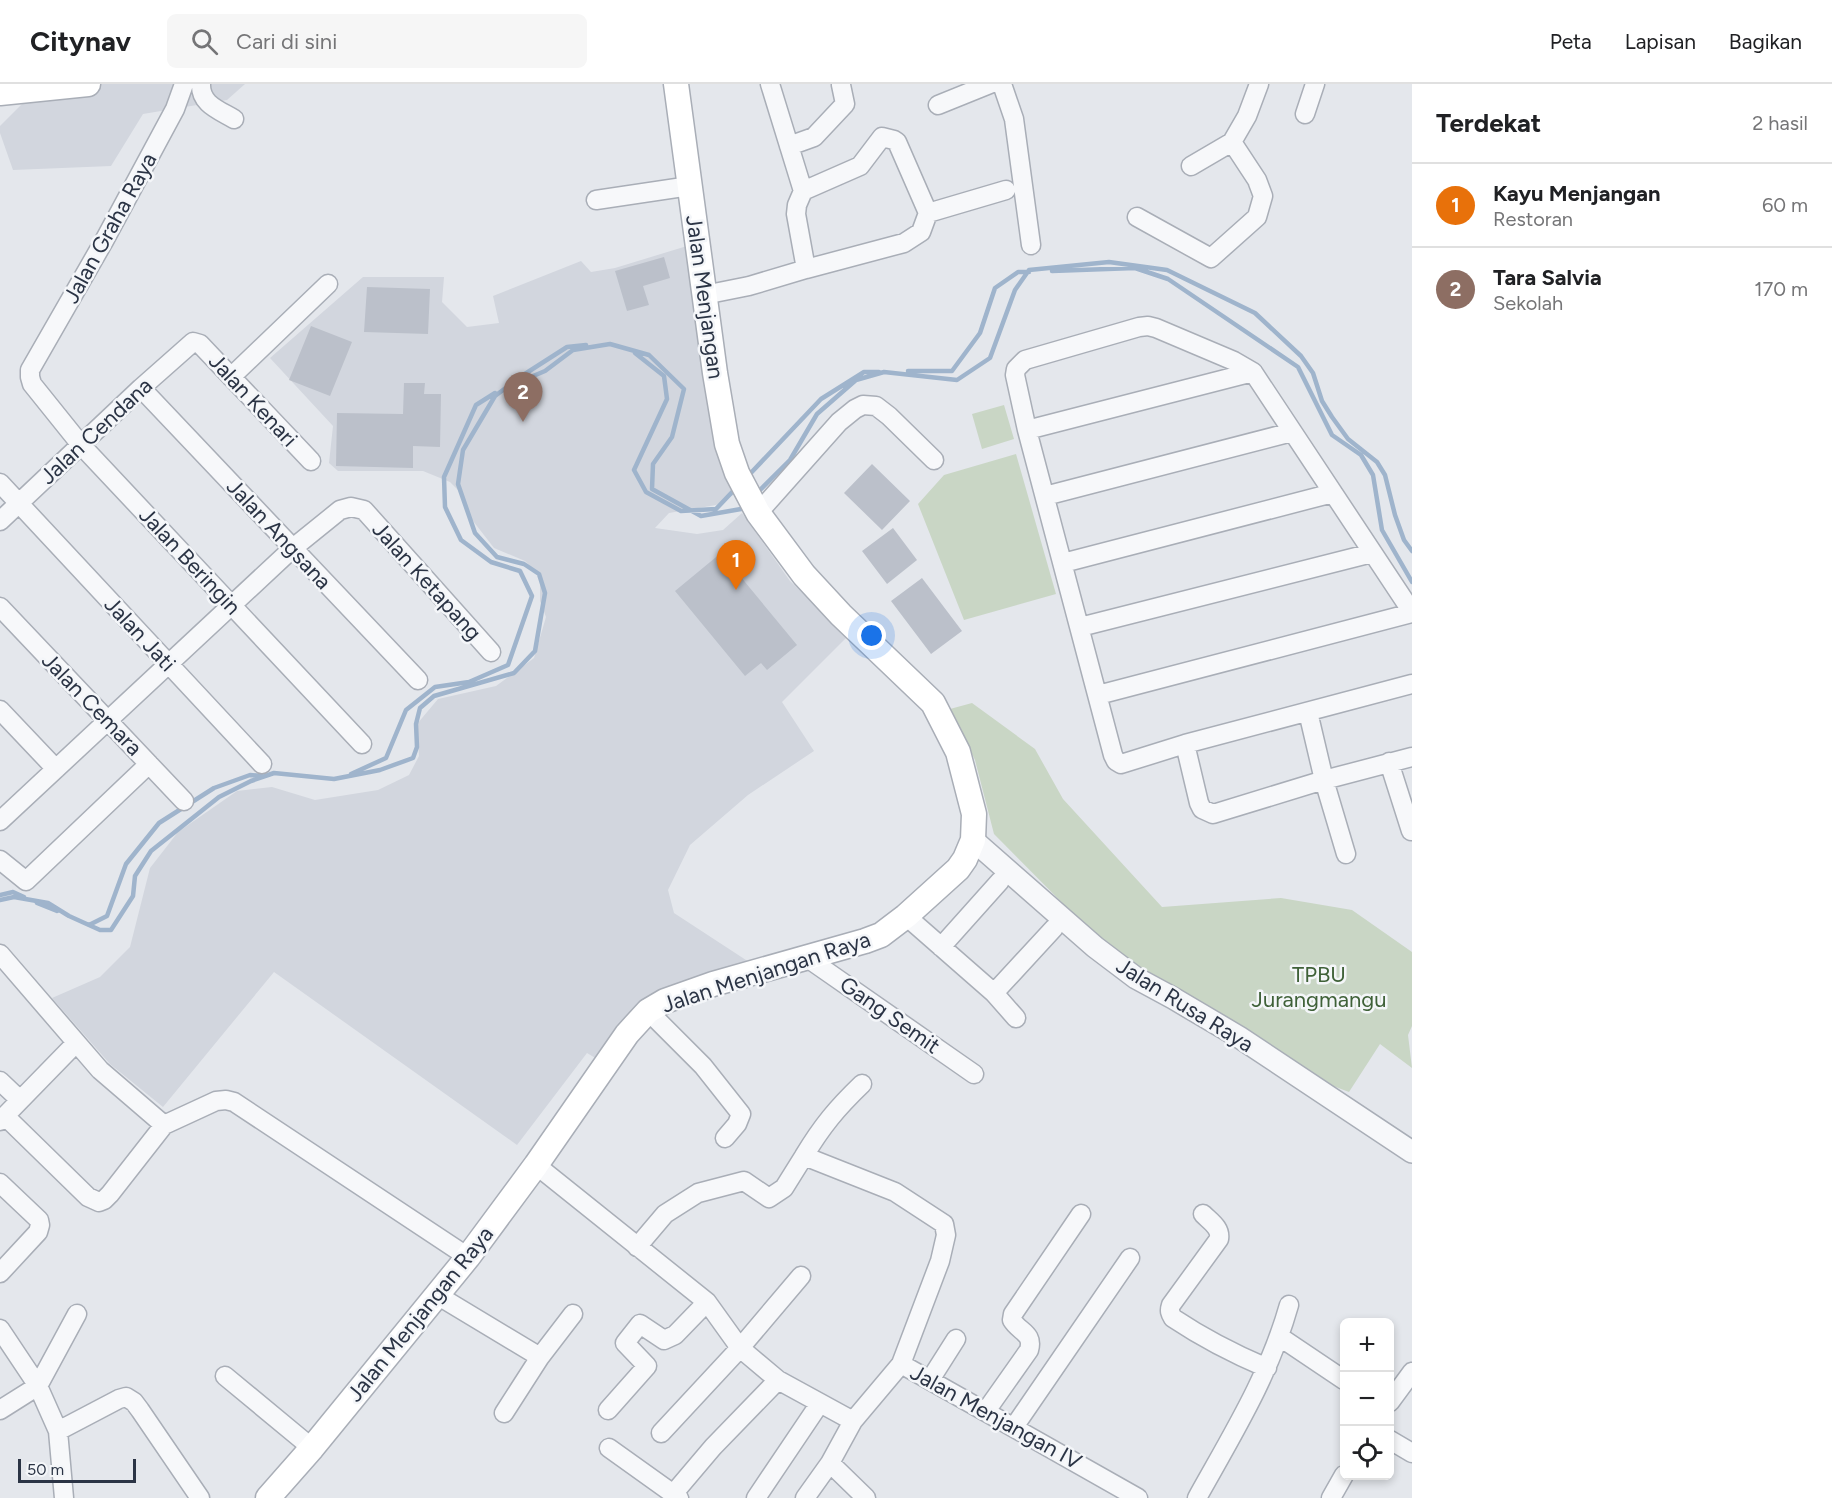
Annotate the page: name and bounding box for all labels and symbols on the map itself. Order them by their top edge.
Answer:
street label: Jalan Graha Raya [57,148,163,308]
street label: Jalan Menjangan [680,213,730,381]
street label: Jalan Kenari [203,348,303,452]
street label: Jalan Cendana [34,372,158,490]
pin: 2 [504,372,542,422]
street label: Jalan Angsana [221,473,337,595]
street label: Jalan Beringin [133,502,247,620]
street label: Jalan Ketapang [367,516,487,646]
pin: 1 [716,540,756,590]
street label: Jalan Jati [99,591,181,677]
your location [857,621,886,650]
street label: Jalan Cemara [36,647,148,761]
street label: Jalan Menjangan Raya [658,926,874,1018]
street label: Jalan Rusa Raya [1111,952,1259,1058]
park label: TPBU Jurangmangu [1252,961,1386,1013]
street label: Gang Semit [835,971,945,1059]
street label: Jalan Menjangan Raya [341,1221,499,1407]
street label: Jalan Menjangan IV [906,1359,1087,1476]
scale bar [18,1456,136,1484]

